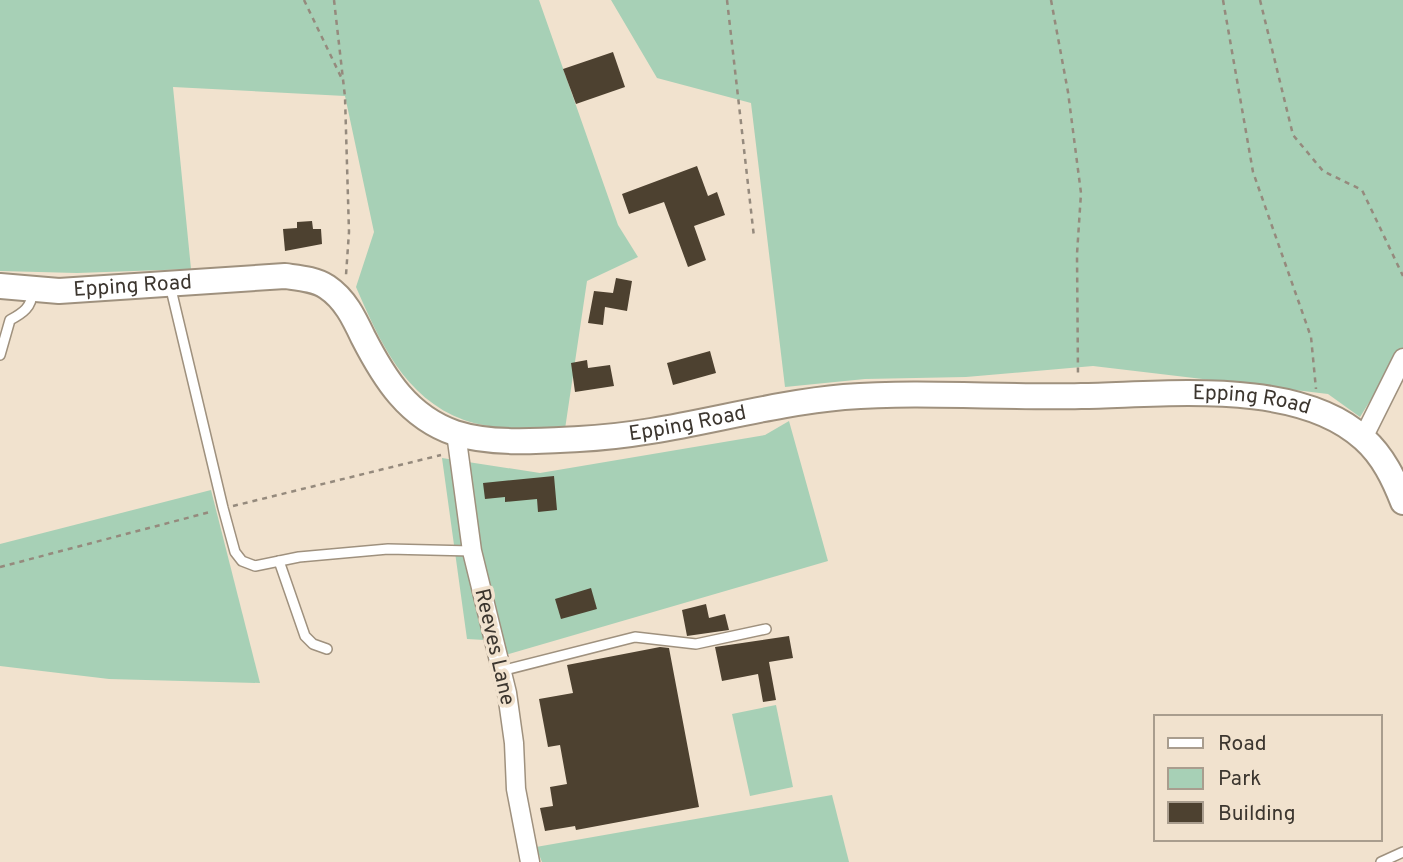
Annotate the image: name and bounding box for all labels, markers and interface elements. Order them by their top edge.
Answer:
street label: Epping Road [72,269,193,304]
street label: Epping Road [1192,380,1314,421]
street label: Epping Road [627,399,749,448]
street label: Reeves Lane [467,586,521,708]
legend [1154,715,1382,841]
text: Road [1218,731,1267,758]
text: Park [1218,766,1261,793]
text: Building [1218,801,1296,828]

